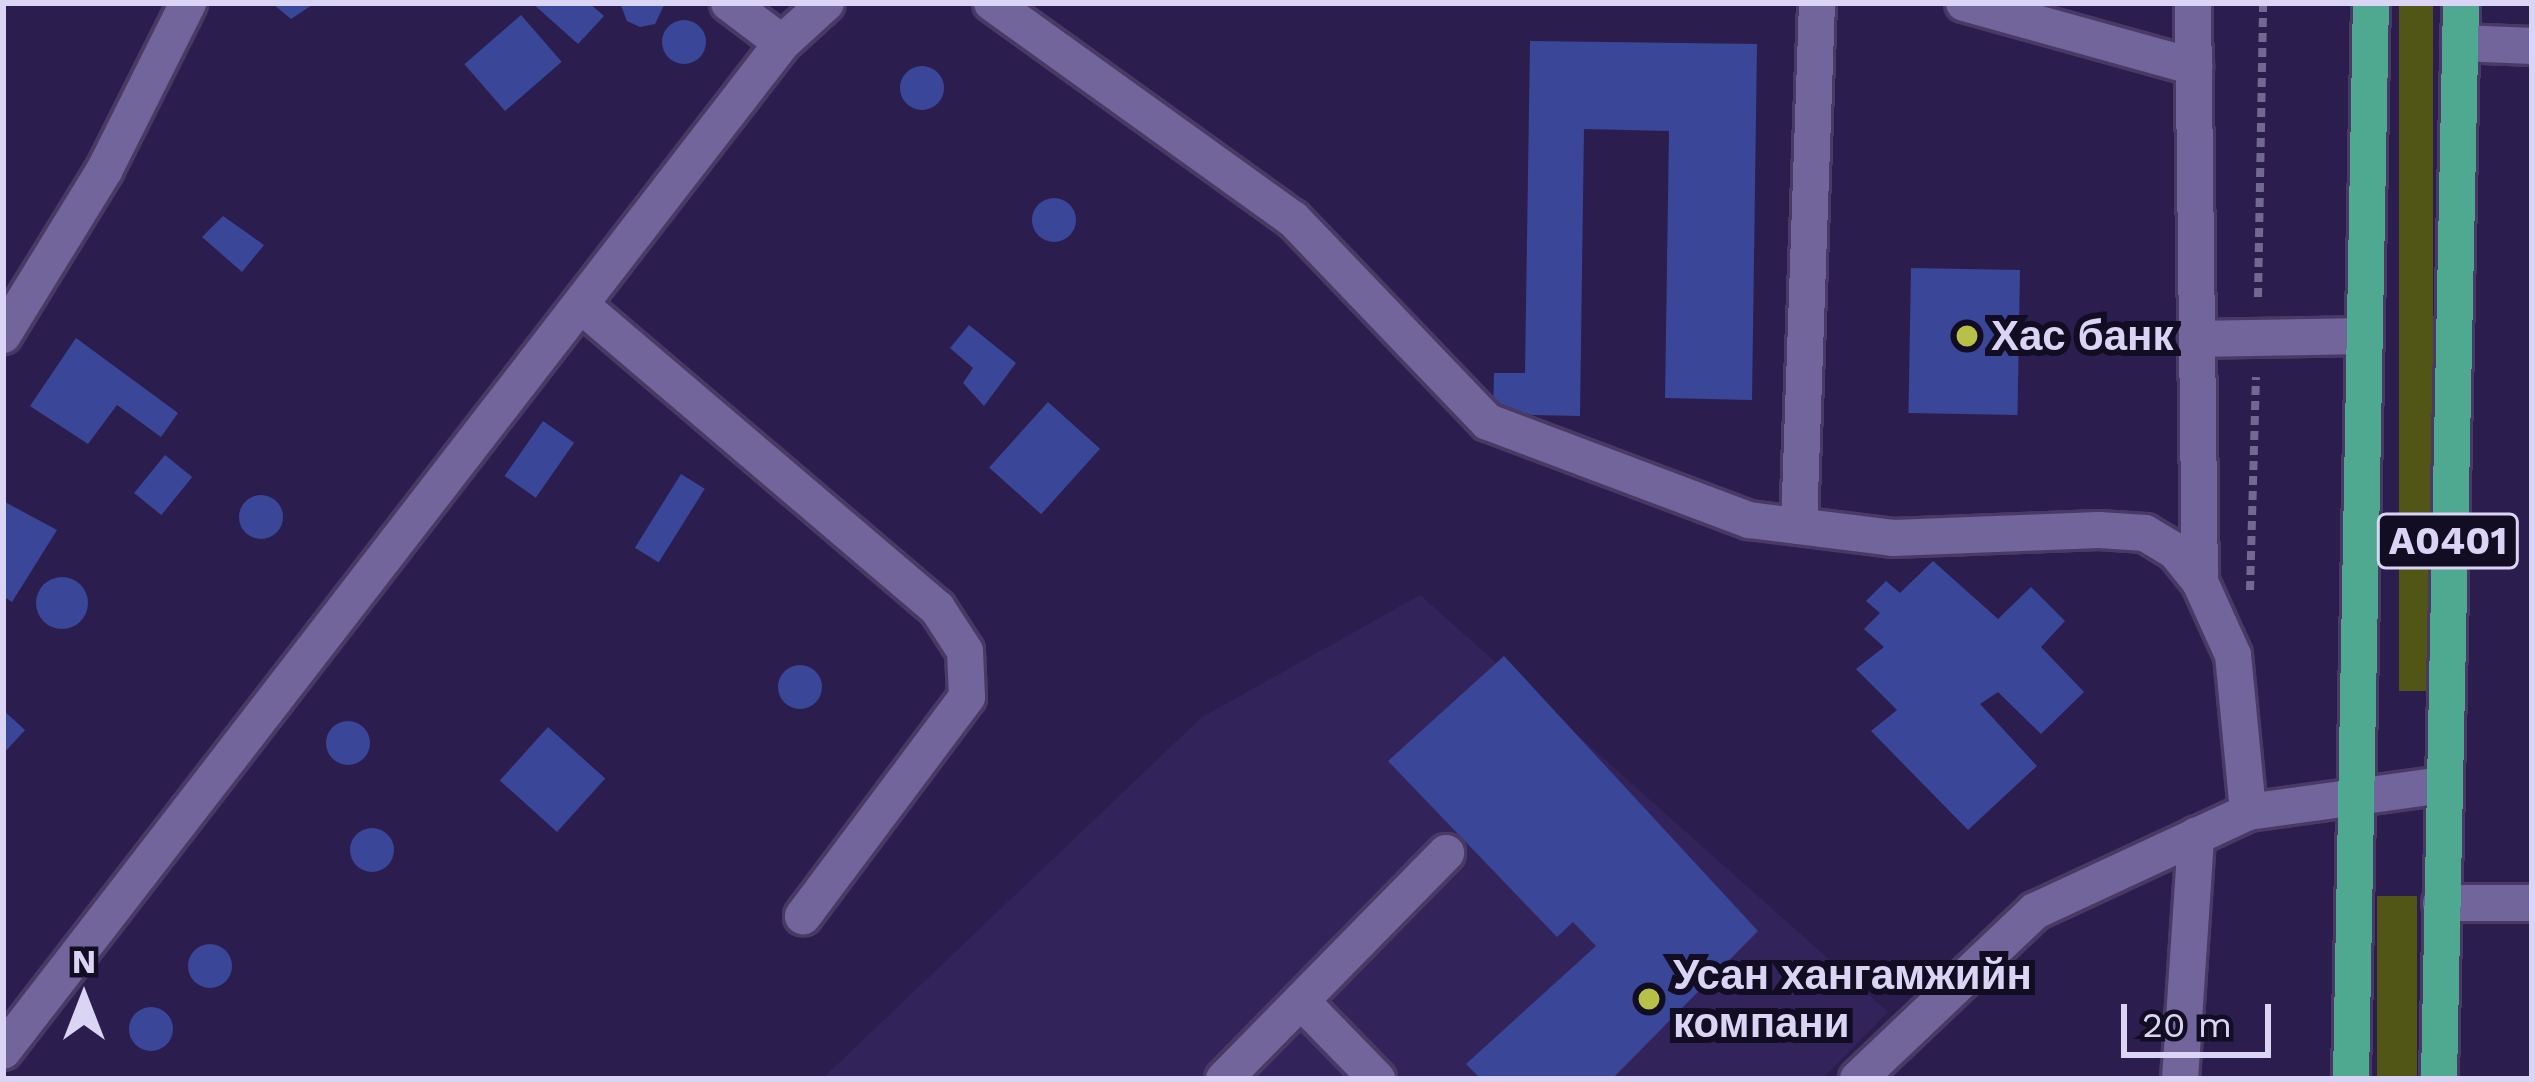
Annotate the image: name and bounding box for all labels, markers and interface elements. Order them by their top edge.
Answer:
place label: Хас банк [1991,311,2173,361]
marker: Хас банк [1954,323,1980,349]
road number: A0401 [2376,508,2520,574]
north arrow [24,938,144,1058]
text: N [72,942,96,981]
place label: Усан хангамжийн компани [1673,950,2032,1048]
scale bar [2127,980,2277,1054]
marker: Усан хангамжийн компани [1636,986,1662,1012]
text: 20 m [2142,1004,2232,1046]

